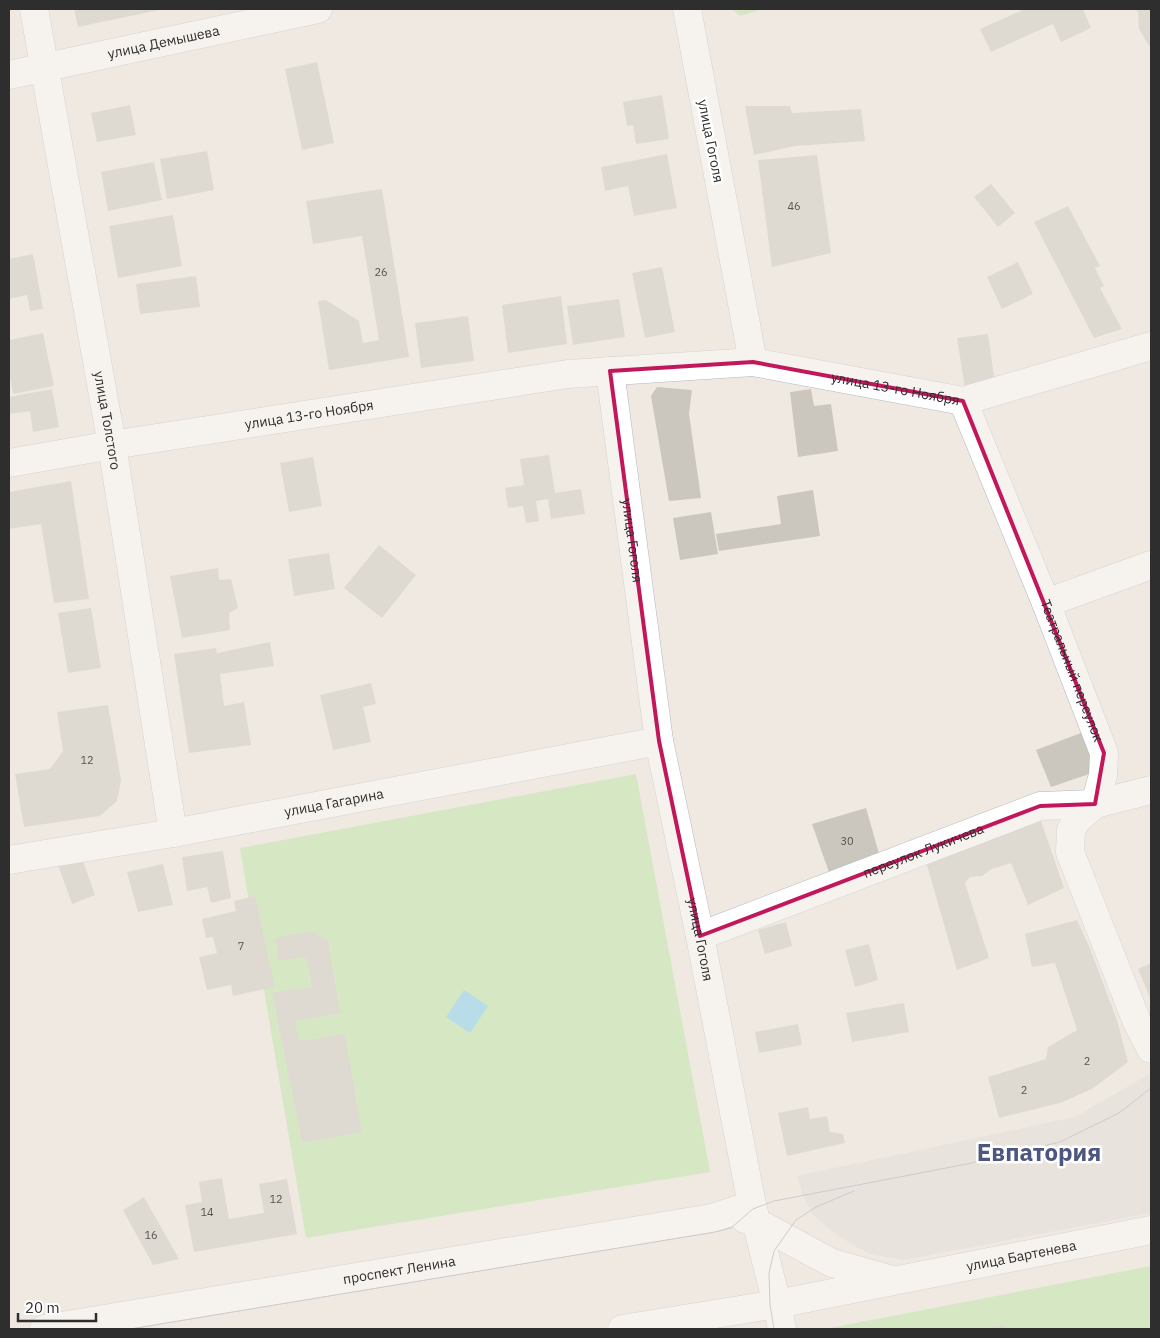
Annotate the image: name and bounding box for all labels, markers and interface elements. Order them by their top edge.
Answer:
street label: улица Демышева [106,21,222,63]
street label: улица Гоголя [694,98,728,184]
house number: 46 [787,199,801,213]
house number: 26 [374,265,388,279]
street label: улица 13-го Ноября [830,368,961,409]
street label: улица Толстого [90,370,125,471]
street label: улица 13-го Ноября [243,395,375,433]
street label: улица Гоголя [618,497,647,584]
street label: Театральный переулок [1037,597,1108,745]
house number: 12 [80,753,94,767]
street label: улица Гагарина [283,784,386,821]
street label: переулок Лукичева [860,819,987,882]
house number: 30 [840,834,854,848]
street label: улица Гоголя [683,896,718,983]
house number: 7 [238,939,244,953]
house number: 2 [1084,1054,1090,1068]
house number: 2 [1021,1083,1027,1097]
district label: Евпатория [977,1136,1101,1168]
house number: 12 [269,1192,283,1206]
house number: 14 [200,1205,214,1219]
house number: 16 [144,1228,158,1242]
street label: улица Бартенева [965,1236,1078,1275]
street label: проспект Ленина [342,1252,457,1288]
scale bar [18,1290,95,1322]
text: 20 m [25,1298,60,1317]

